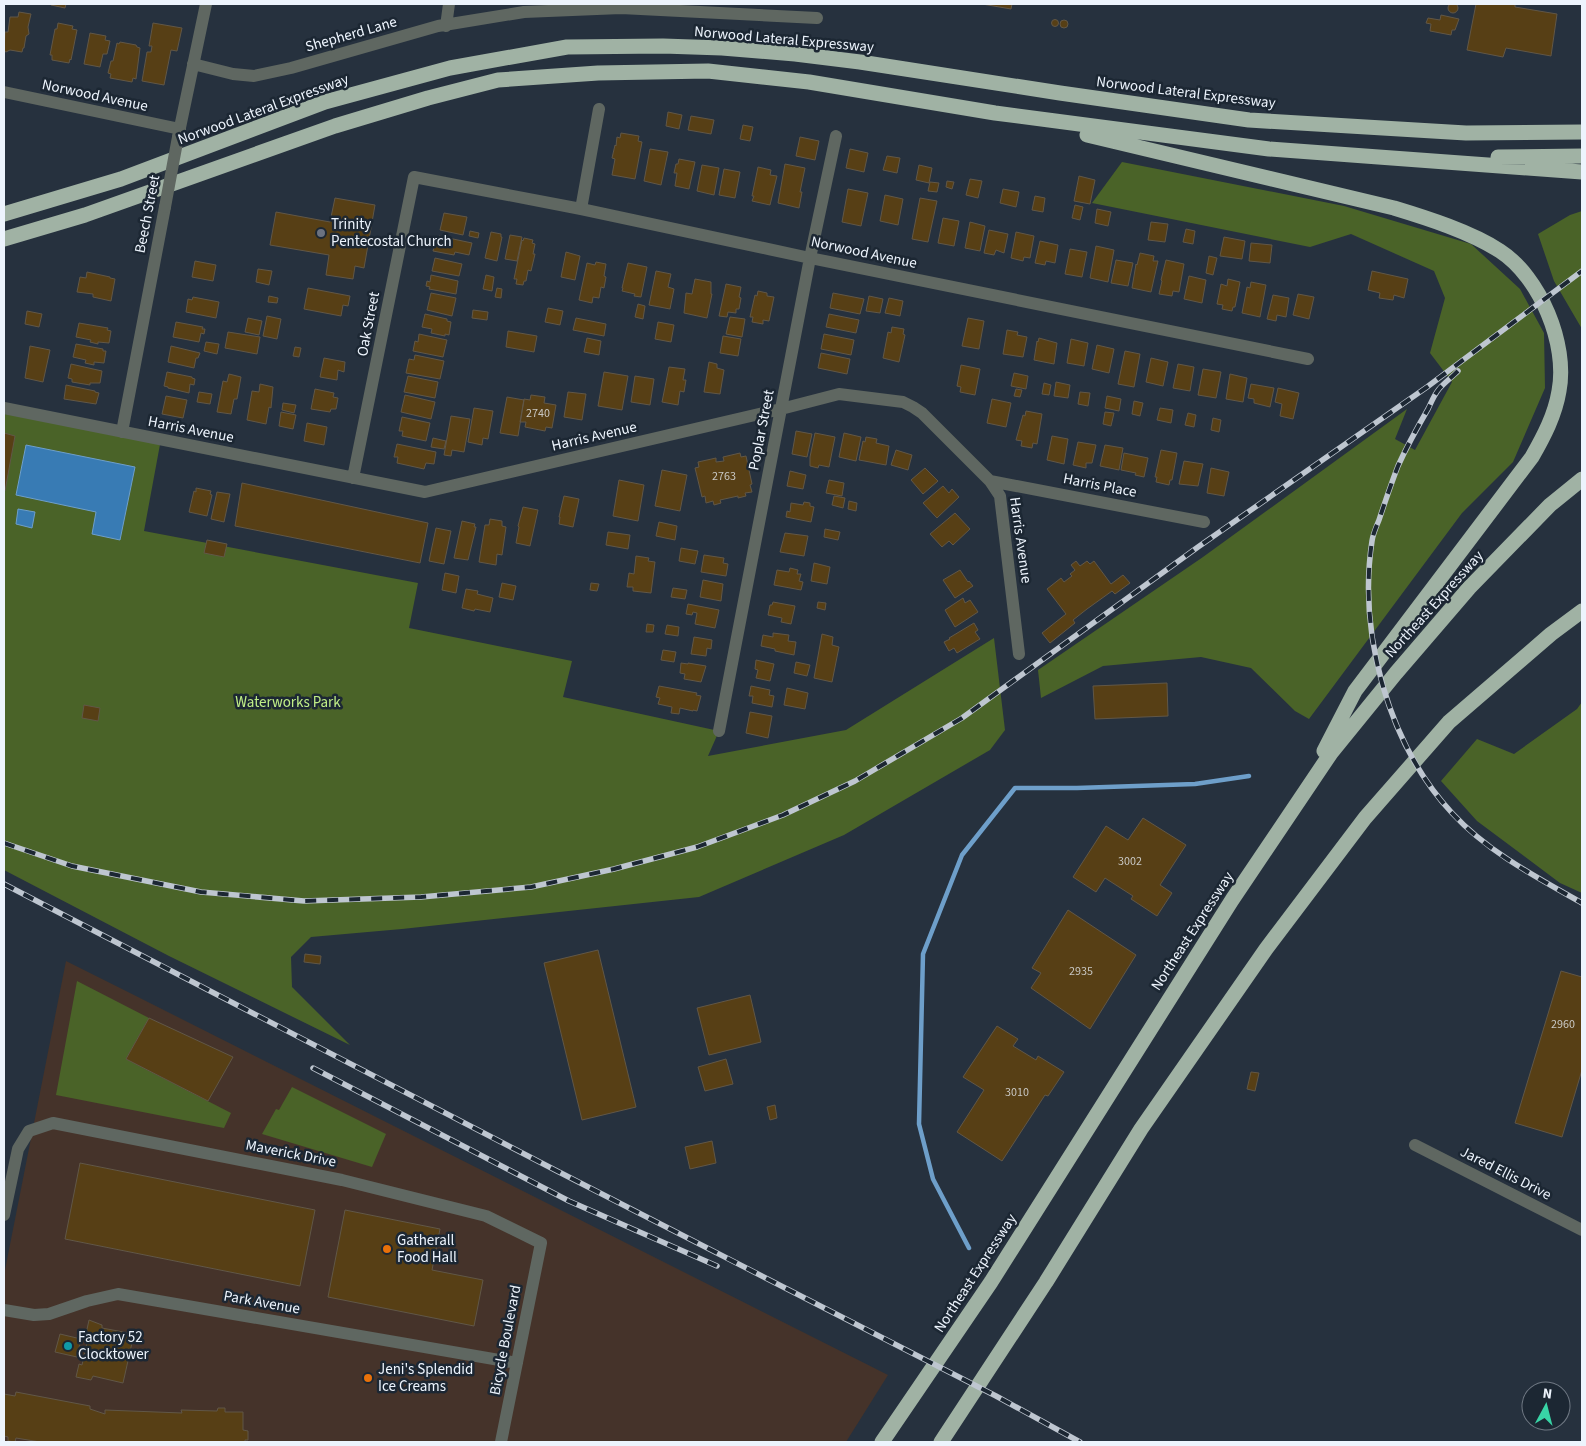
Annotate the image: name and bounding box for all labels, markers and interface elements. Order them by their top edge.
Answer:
street label: Shepherd Lane [303,11,399,58]
street label: Norwood Lateral Expressway [693,21,875,58]
street label: Norwood Lateral Expressway [175,69,352,150]
street label: Norwood Lateral Expressway [1095,71,1277,114]
street label: Norwood Avenue [40,74,150,117]
street label: Beech Street [130,173,165,255]
place label: Trinity Pentecostal Church [331,214,452,252]
marker: Trinity Pentecostal Church [315,227,327,239]
street label: Norwood Avenue [809,231,919,274]
street label: Oak Street [352,290,385,358]
street label: Poplar Street [743,388,780,472]
house number: 2740 [526,405,550,422]
street label: Harris Avenue [146,411,236,448]
street label: Harris Avenue [549,416,639,456]
house number: 2763 [712,468,736,485]
street label: Harris Place [1061,468,1139,503]
street label: Harris Avenue [1004,496,1037,585]
street label: Northeast Expressway [1380,546,1488,663]
park label: Waterworks Park [235,692,341,713]
house number: 3002 [1118,853,1142,870]
street label: Northeast Expressway [1146,868,1239,995]
house number: 2935 [1069,963,1093,980]
house number: 2960 [1551,1016,1575,1033]
house number: 3010 [1005,1084,1029,1101]
street label: Maverick Drive [244,1134,338,1173]
street label: Jared Ellis Drive [1457,1141,1555,1205]
street label: Northeast Expressway [929,1210,1022,1337]
place label: Gatherall Food Hall [397,1230,457,1268]
marker: Gatherall Food Hall [381,1243,393,1255]
street label: Bicycle Boulevard [485,1283,526,1397]
street label: Park Avenue [222,1285,302,1320]
place label: Factory 52 Clocktower [78,1327,150,1365]
marker: Factory 52 Clocktower [62,1340,74,1352]
place label: Jeni's Splendid Ice Creams [378,1359,473,1397]
marker: Jeni's Splendid Ice Creams [362,1372,374,1384]
north arrow [1521,1381,1571,1431]
text: N [1542,1384,1553,1405]

